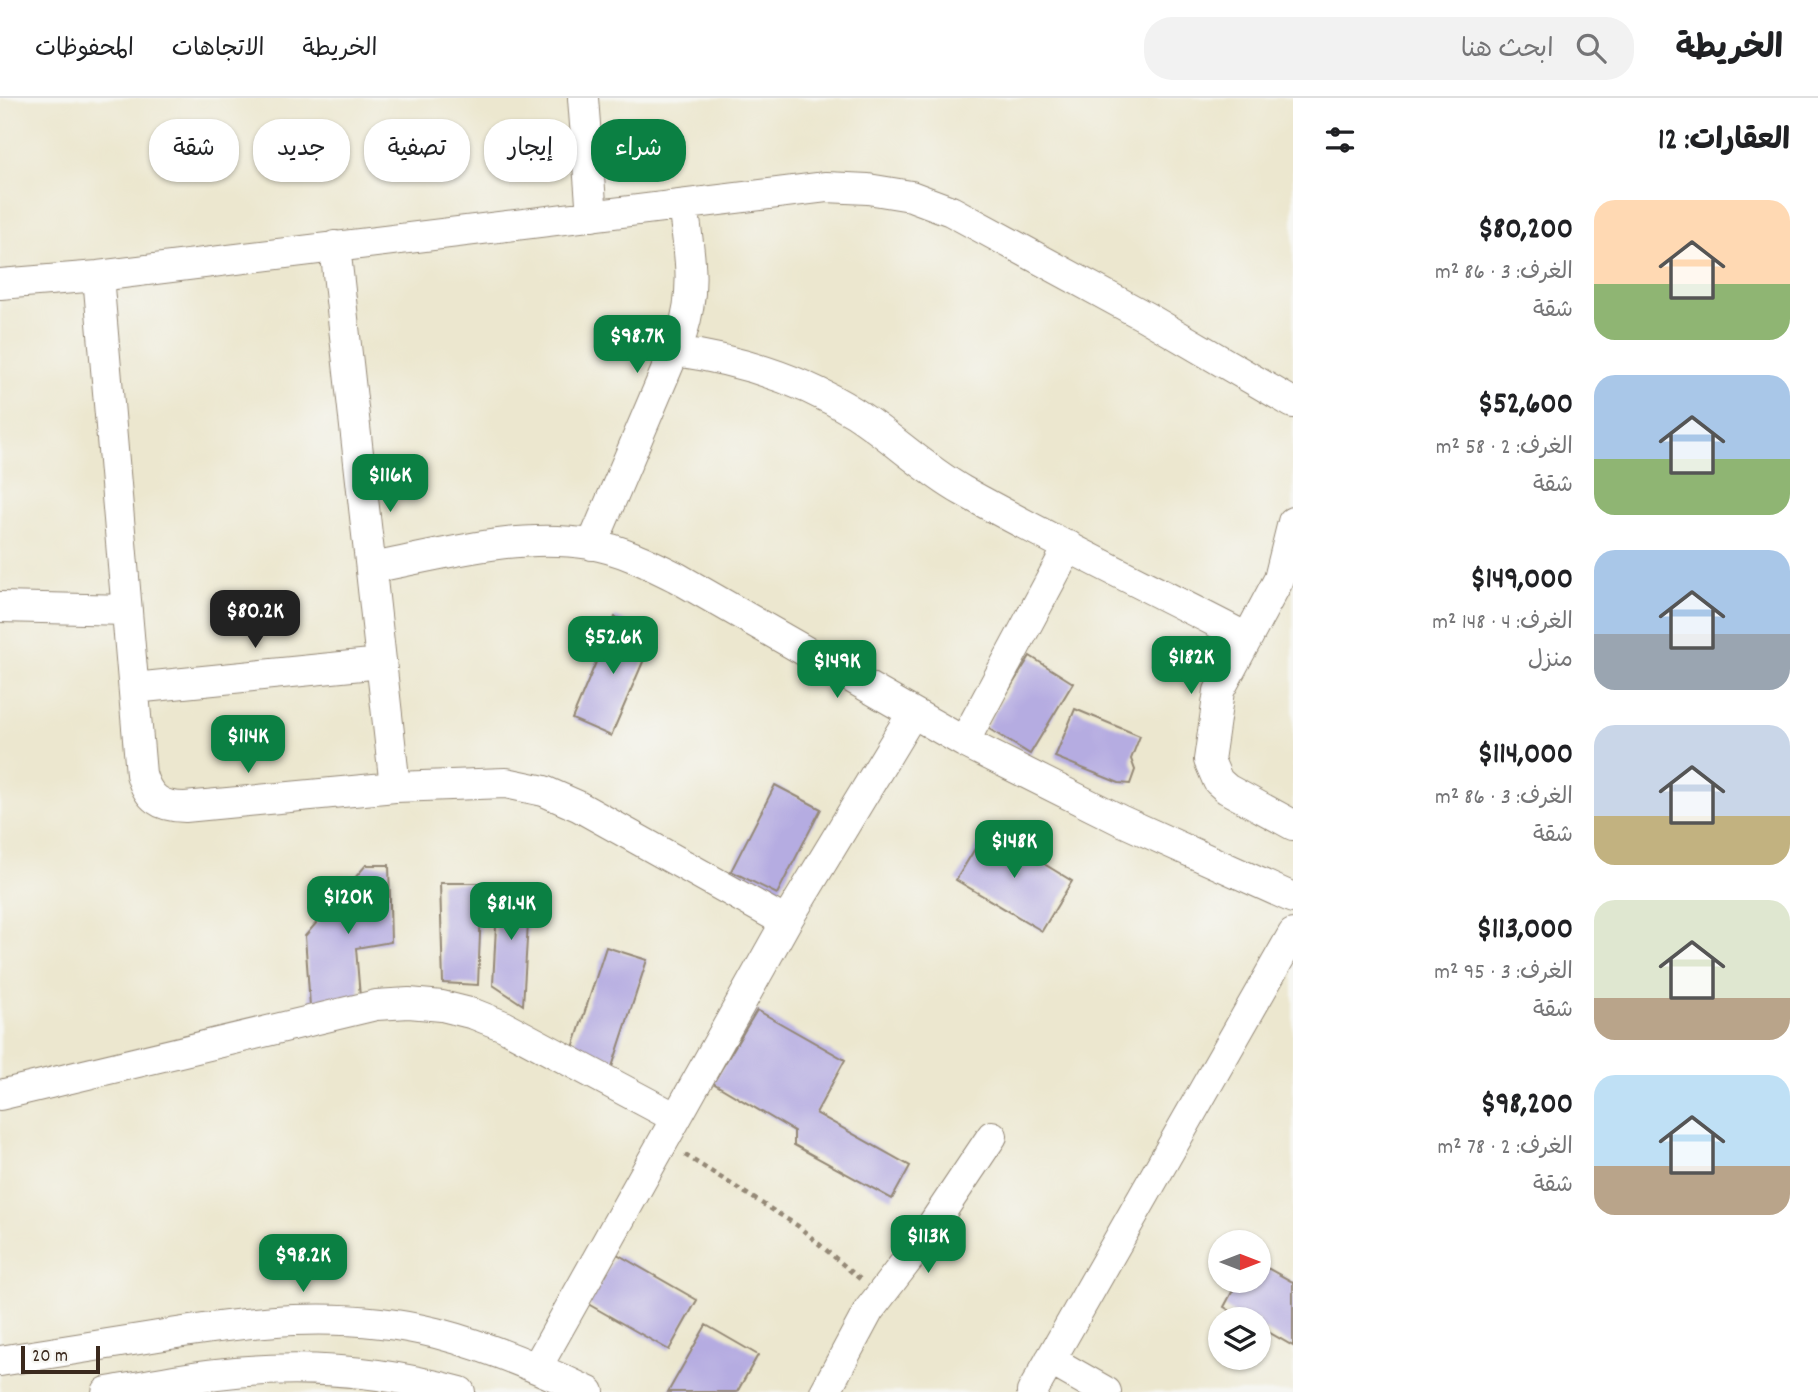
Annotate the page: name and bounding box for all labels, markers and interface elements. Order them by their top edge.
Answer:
search box [1144,17,1634,80]
text: الخريطة [1676,27,1783,74]
icon: search [1572,29,1610,67]
text: ابحث هنا [1461,32,1554,69]
text: المحفوظات [35,33,134,67]
text: الاتجاهات [172,33,265,67]
text: الخريطة [303,33,377,67]
chip: شقة [149,119,239,182]
chip: جديد [253,119,350,182]
chip: تصفية [364,119,470,182]
chip: إيجار [484,119,577,182]
chip: شراء [591,119,686,182]
icon: filters [1321,121,1359,159]
text: العقارات: 12 [1658,121,1790,164]
text: $80,200 [1478,210,1573,253]
icon: home [1650,228,1734,312]
text: الغرف: 3 · 86 m² [1435,257,1573,290]
text: شقة [1533,295,1573,328]
pin: $98.7K [580,316,694,375]
text: $98.7K [610,321,664,354]
text: $52,600 [1478,385,1573,428]
icon: home [1650,403,1734,487]
text: الغرف: 2 · 58 m² [1436,432,1573,465]
pin: $116K [341,454,439,514]
text: $116K [368,460,412,493]
text: شقة [1533,470,1573,503]
text: $149,000 [1470,560,1573,603]
icon: home [1650,578,1734,662]
pin: $80.2K [198,590,312,650]
text: $80.2K [226,596,284,629]
text: الغرف: 4 · 148 m² [1432,607,1573,640]
pin: $52.6K [556,616,670,676]
text: $52.6K [584,622,642,655]
pin: $182K [1142,636,1240,696]
pin: $149K [788,640,886,700]
text: $182K [1168,642,1214,675]
text: منزل [1528,645,1573,678]
text: $149K [813,646,861,679]
pin: $114K [199,716,297,775]
text: $114K [227,721,269,754]
text: $114,000 [1477,735,1573,778]
icon: home [1650,753,1734,837]
text: الغرف: 3 · 86 m² [1435,782,1573,815]
pin: $148K [965,820,1063,880]
text: شقة [1533,820,1573,853]
text: $148K [991,826,1037,859]
pin: $120K [299,876,397,936]
text: $120K [323,882,373,915]
pin: $81.4K [454,882,568,942]
text: $81.4K [486,888,536,921]
text: $113,000 [1477,910,1573,953]
icon: home [1650,928,1734,1012]
text: الغرف: 3 · 95 m² [1434,957,1573,990]
text: شقة [1533,995,1573,1028]
text: $98,200 [1481,1085,1573,1128]
icon: home [1650,1103,1734,1187]
text: الغرف: 2 · 78 m² [1437,1132,1573,1165]
text: شقة [1533,1170,1573,1203]
pin: $113K [879,1216,977,1275]
text: $113K [907,1221,949,1254]
north arrow [1208,1230,1270,1293]
map controls [1208,1230,1271,1370]
pin: $98.2K [246,1234,360,1294]
text: $98.2K [275,1240,331,1273]
button: layers [1208,1307,1271,1370]
scale bar [21,1343,100,1375]
text: 20 m [32,1344,68,1371]

